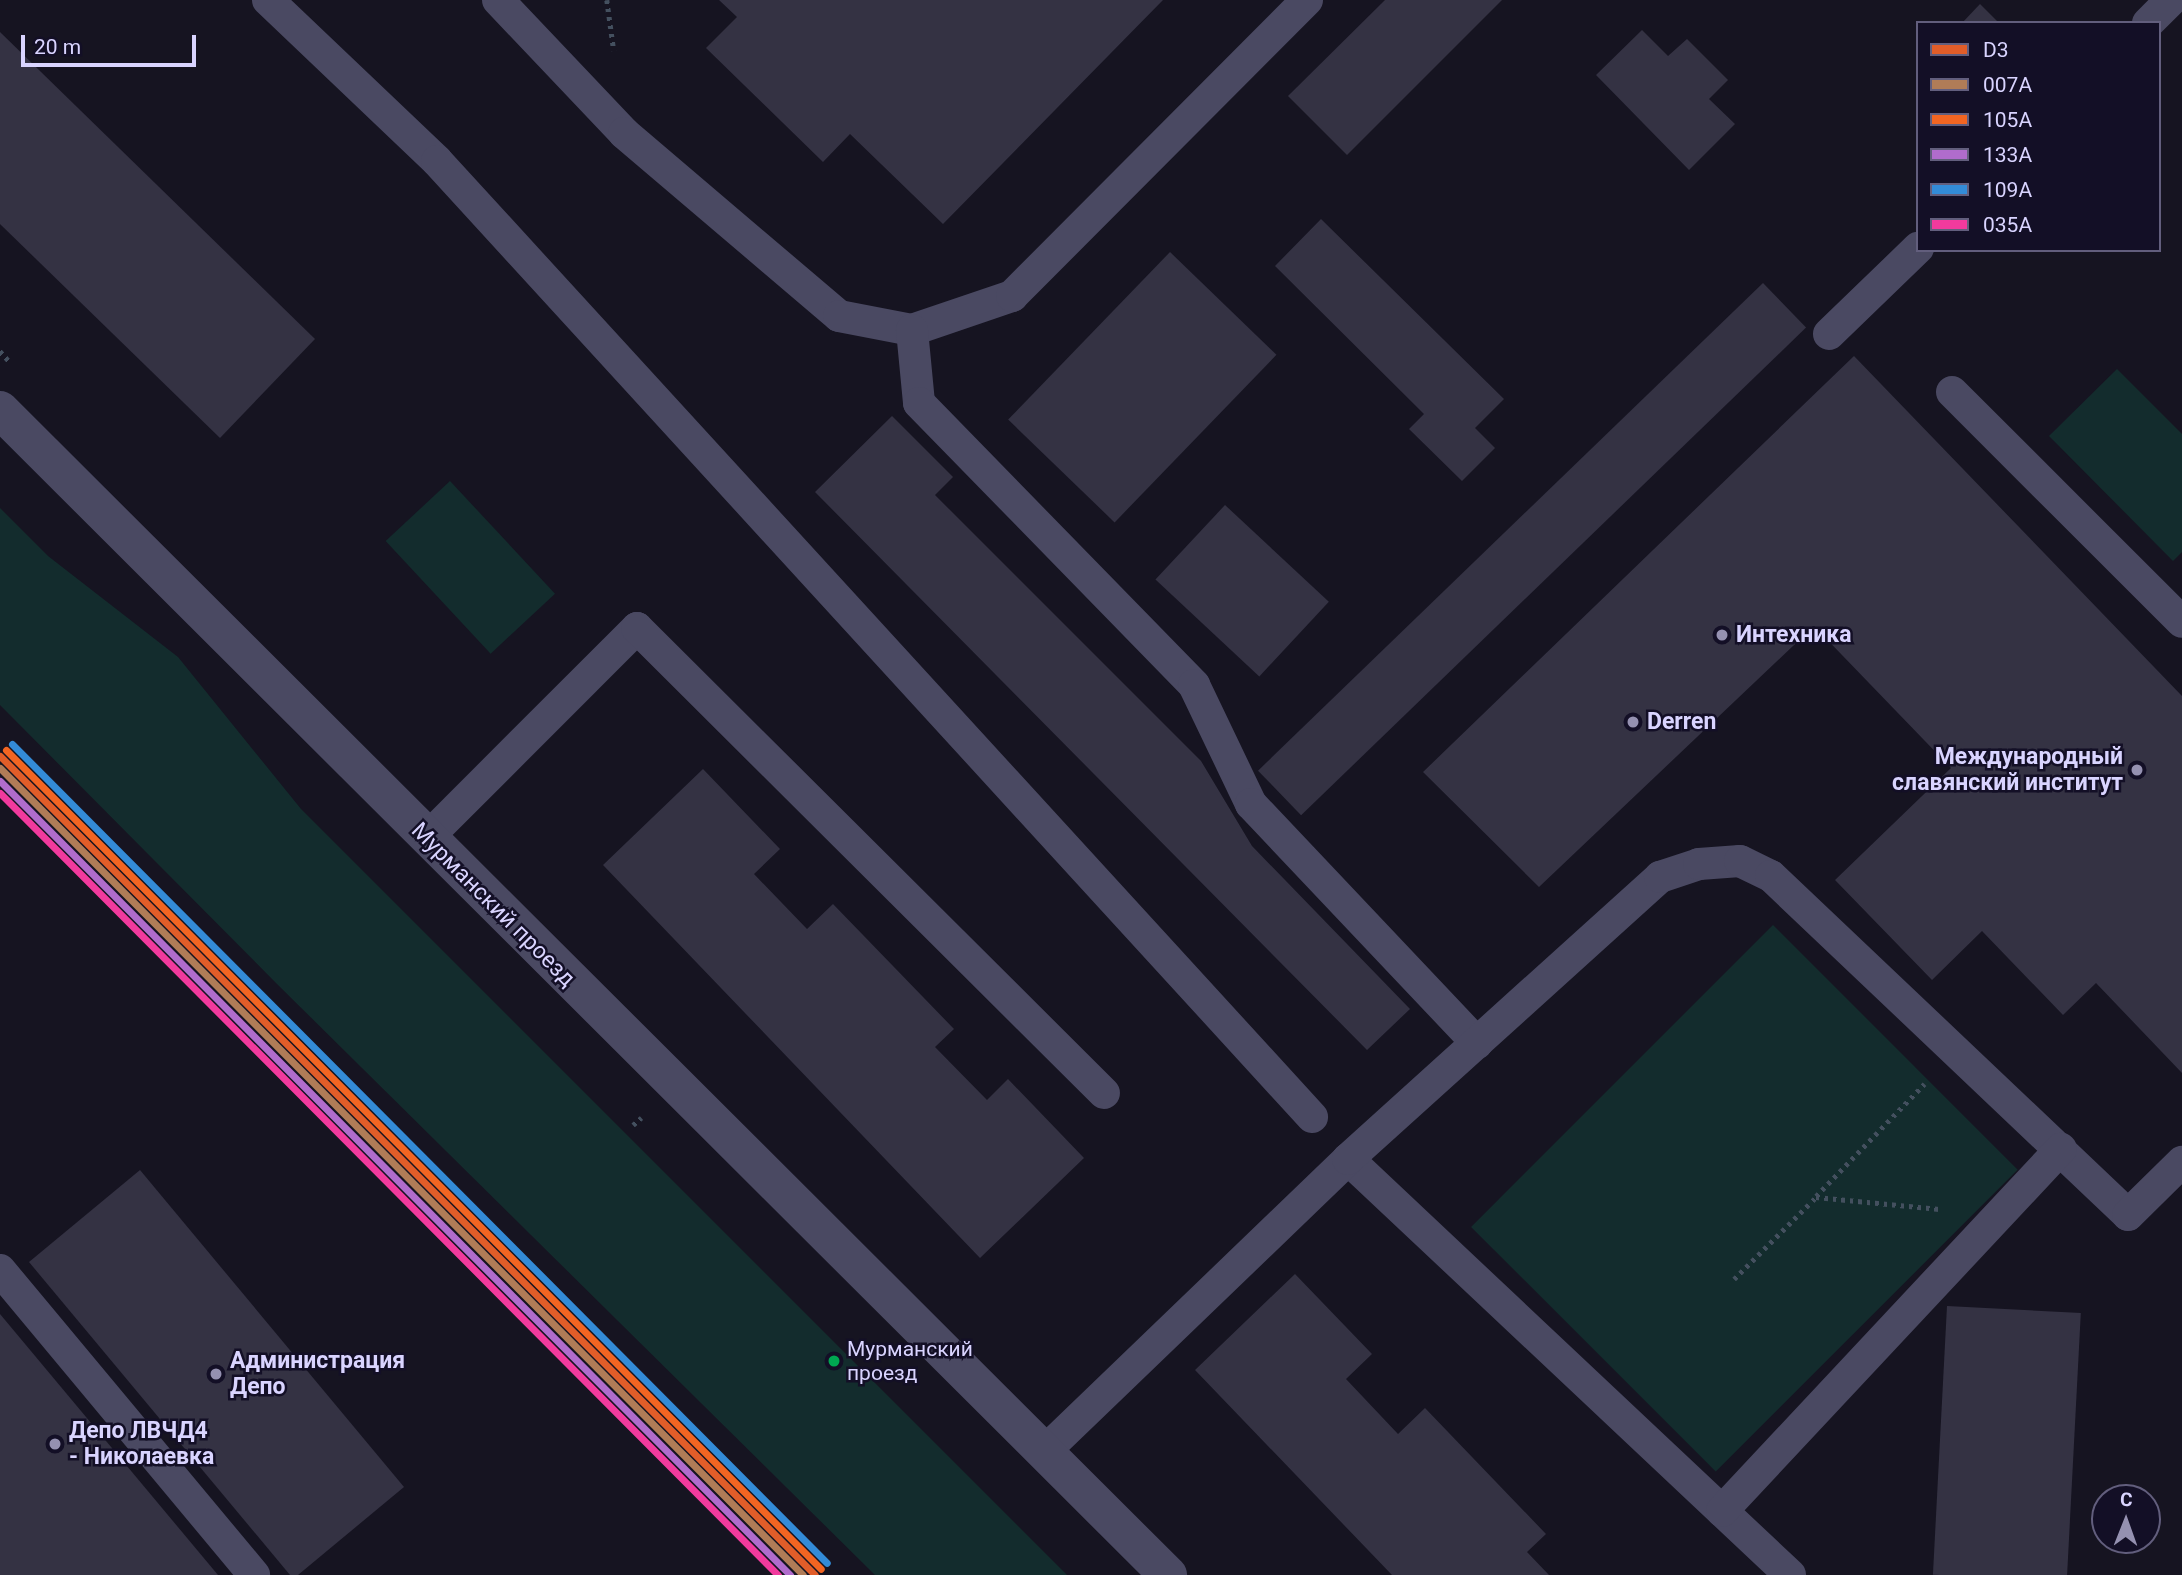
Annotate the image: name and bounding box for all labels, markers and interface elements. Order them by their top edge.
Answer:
scale bar [24,21,200,65]
legend [1916,21,2161,252]
text: 20 m [34,35,81,59]
text: D3 [1983,38,2009,62]
text: 007А [1983,73,2032,97]
text: 105А [1983,108,2032,132]
text: 133А [1983,143,2032,167]
text: 109А [1983,178,2032,202]
text: 035А [1983,213,2032,237]
place label: Интехника [1736,621,1851,649]
marker: Интехника [1714,627,1730,643]
place label: Derren [1647,708,1716,736]
marker: Derren [1625,714,1641,730]
place label: Международный славянский институт [1892,743,2123,797]
marker: Международный славянский институт [2129,762,2145,778]
street label: Мурманский проезд [405,817,581,993]
place label: Мурманский проезд [847,1336,973,1386]
place label: Администрация Депо [230,1347,405,1401]
marker: Мурманский проезд [827,1354,841,1368]
marker: Администрация Депо [208,1366,224,1382]
place label: Депо ЛВЧД4 - Николаевка [69,1417,214,1471]
marker: Депо ЛВЧД4 - Николаевка [47,1436,63,1452]
north arrow [2091,1484,2161,1554]
text: С [2120,1488,2133,1511]

